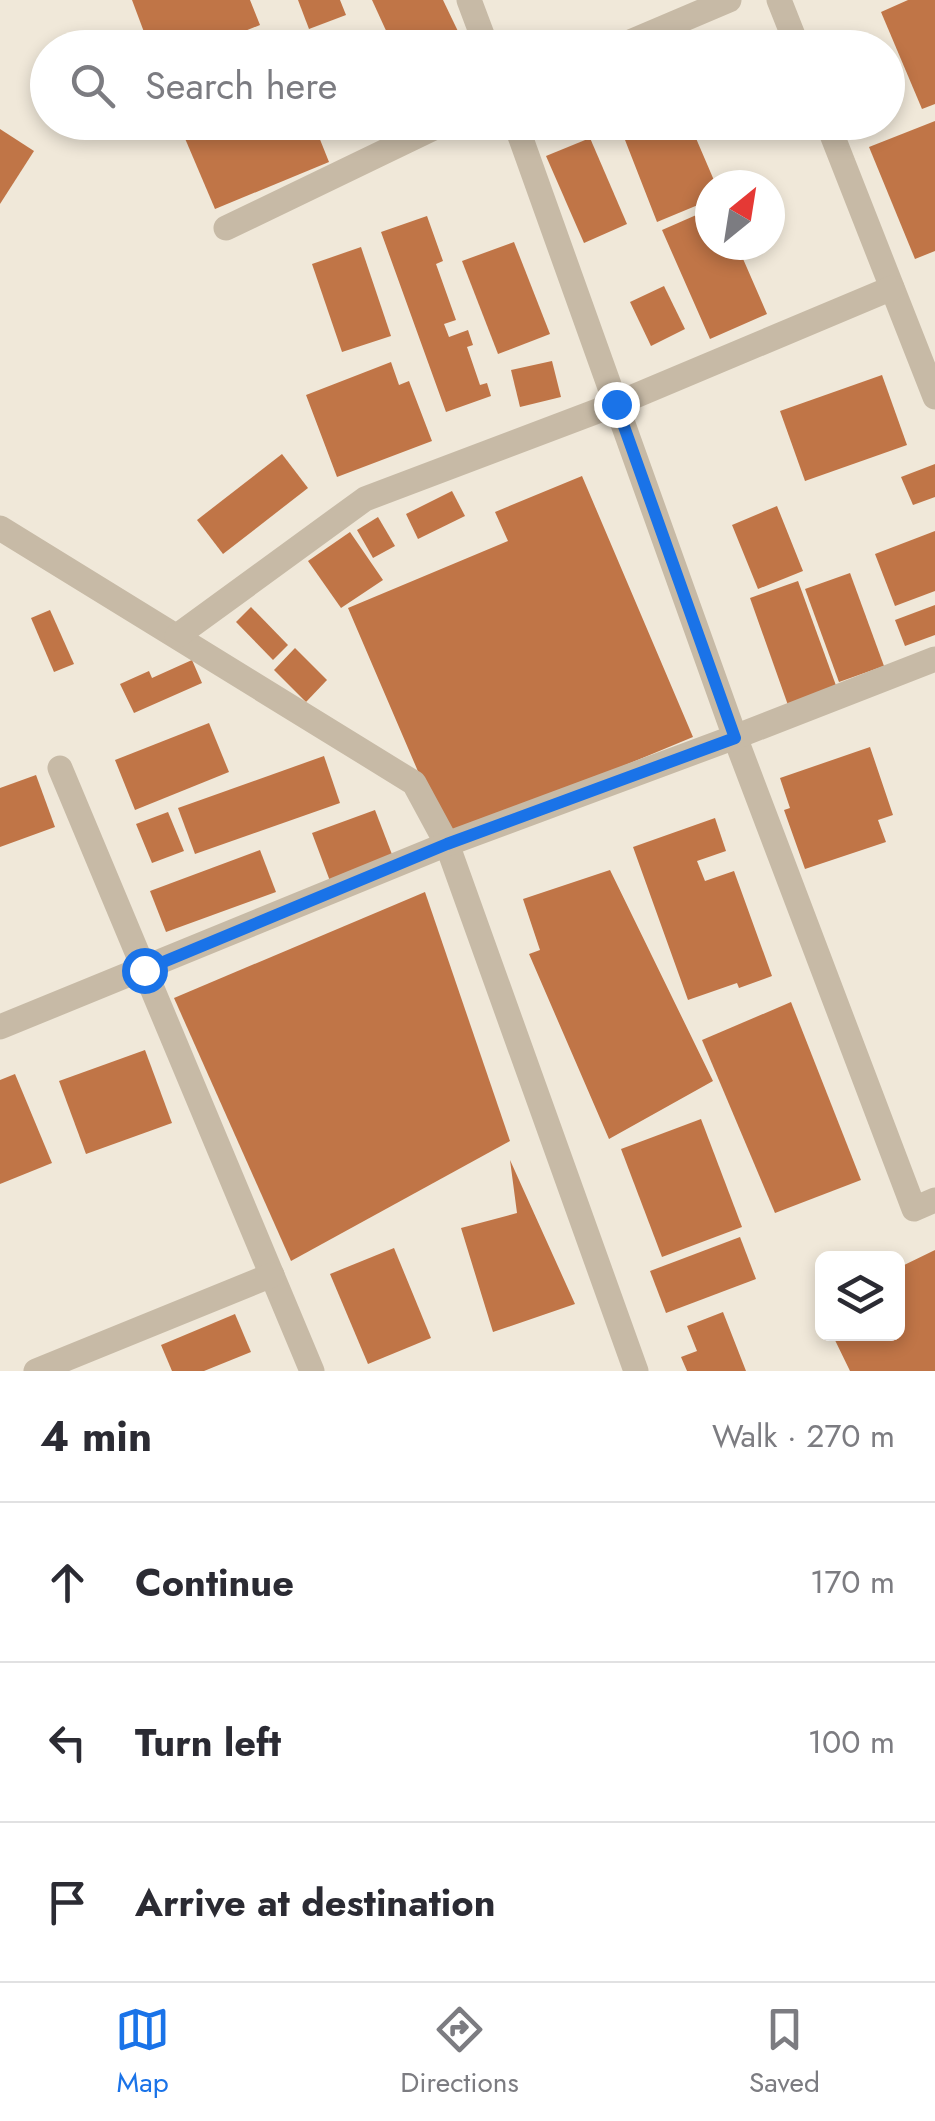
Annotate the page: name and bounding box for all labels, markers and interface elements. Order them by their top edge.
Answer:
search box [30,30,905,140]
icon: search [65,58,120,113]
text: Search here [145,58,337,113]
north arrow [695,170,785,260]
route end [594,382,640,428]
route start [122,948,168,994]
map controls [815,1251,905,1341]
button: layers [815,1251,905,1341]
text: 4 min [40,1406,152,1467]
text: Walk · 270 m [712,1413,895,1459]
icon: ahead [40,1555,95,1610]
text: Continue [135,1555,294,1610]
text: 170 m [810,1559,895,1605]
icon: left [40,1715,95,1770]
text: Turn left [135,1715,281,1770]
text: 100 m [808,1719,895,1765]
icon: arrive [40,1875,95,1930]
text: Arrive at destination [135,1875,496,1930]
tab: Map [115,2002,170,2103]
tab: Directions [400,2002,519,2103]
tab: Saved [749,2002,820,2103]

